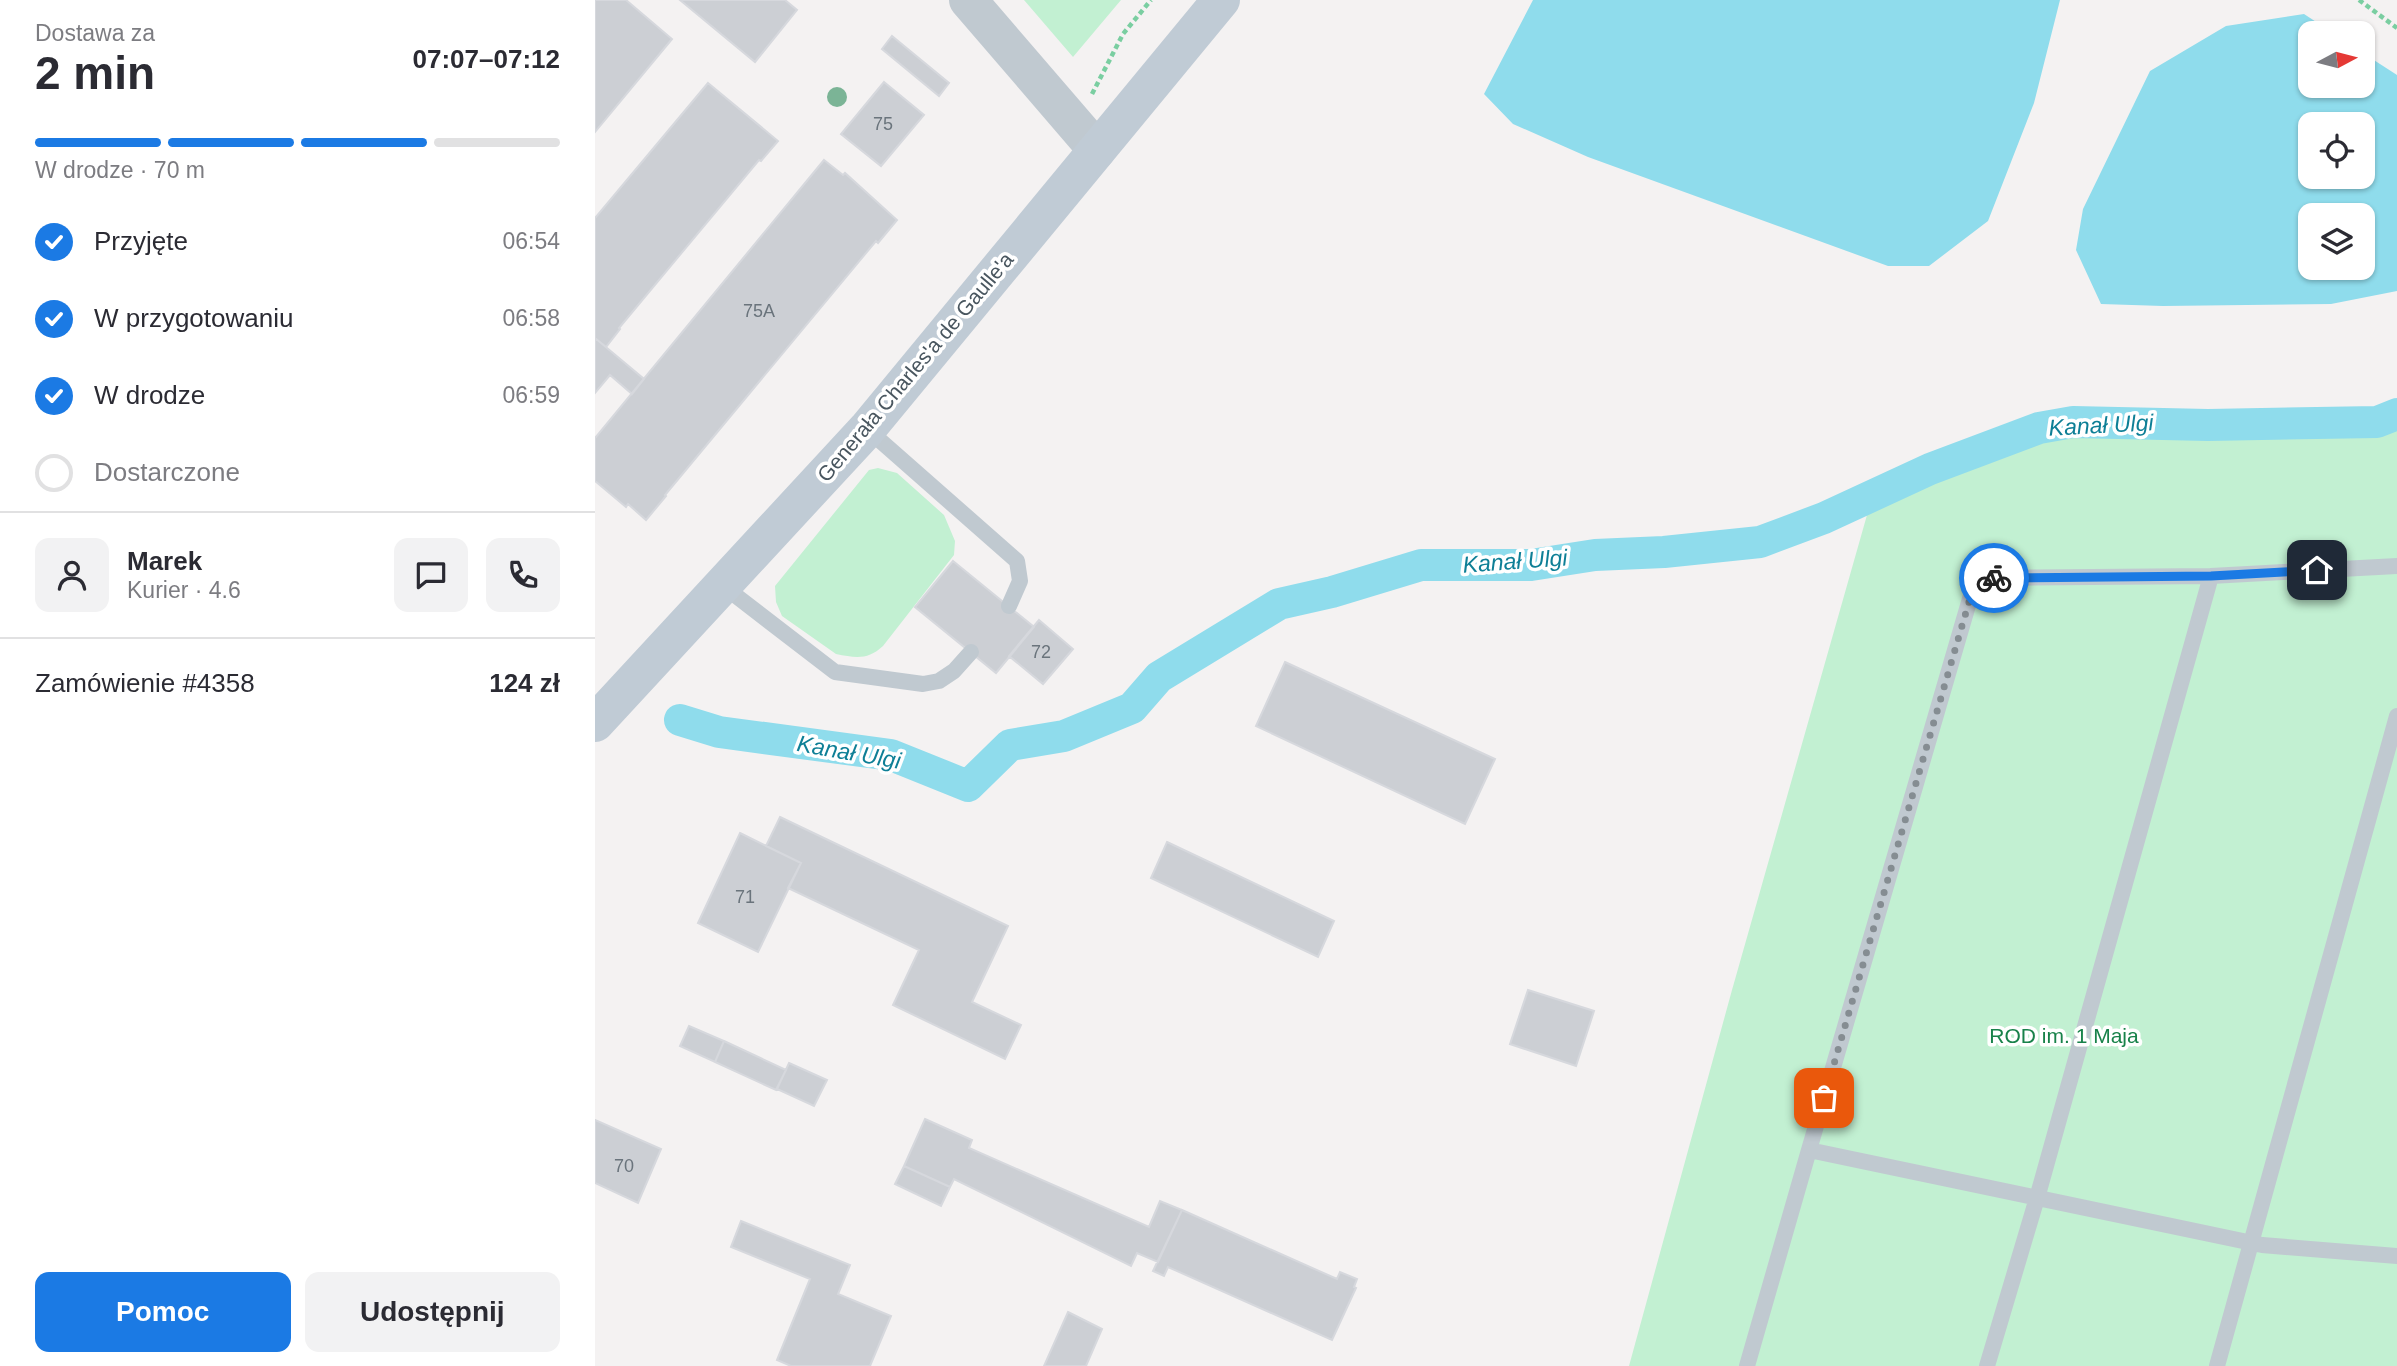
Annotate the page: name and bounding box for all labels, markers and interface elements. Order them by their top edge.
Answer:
text: Dostawa za [35,20,155,46]
north arrow [2298,21,2375,98]
map controls [2298,21,2375,280]
text: 07:07–07:12 [413,44,560,74]
text: 2 min [35,47,155,99]
button: locate [2298,112,2375,189]
house number: 75 [873,114,893,134]
text: W drodze · 70 m [35,157,205,183]
button: layers [2298,203,2375,280]
icon: check [35,223,73,261]
text: Przyjęte [94,226,188,256]
text: 06:54 [502,228,560,254]
street label: Generała Charles'a de Gaulle'a [812,248,1018,486]
icon: check [35,300,73,338]
house number: 75A [743,301,775,321]
text: W przygotowaniu [94,303,293,333]
text: 06:58 [502,305,560,331]
icon: check [35,377,73,415]
text: W drodze [94,380,205,410]
text: 06:59 [502,382,560,408]
water label: Kanał Ulgi [2048,409,2155,441]
text: Dostarczone [94,457,240,487]
button: person [35,538,109,612]
button: chat [394,538,468,612]
button: phone [486,538,560,612]
pin [2287,540,2347,600]
courier [1959,543,2029,613]
water label: Kanał Ulgi [1462,544,1569,578]
text: Marek [127,546,202,576]
icon: home [2298,551,2336,589]
icon: bike [1975,559,2013,597]
text: Kurier · 4.6 [127,577,241,603]
house number: 72 [1031,642,1051,662]
text: Zamówienie #4358 [35,668,255,698]
text: 124 zł [489,668,560,698]
water label: Kanał Ulgi [795,730,904,774]
house number: 71 [735,887,755,907]
park label: ROD im. 1 Maja [1989,1024,2139,1047]
pin [1794,1068,1854,1128]
icon: bag [1805,1079,1843,1117]
house number: 70 [614,1156,634,1176]
button: Pomoc [35,1272,291,1352]
button: Udostępnij [305,1272,560,1352]

